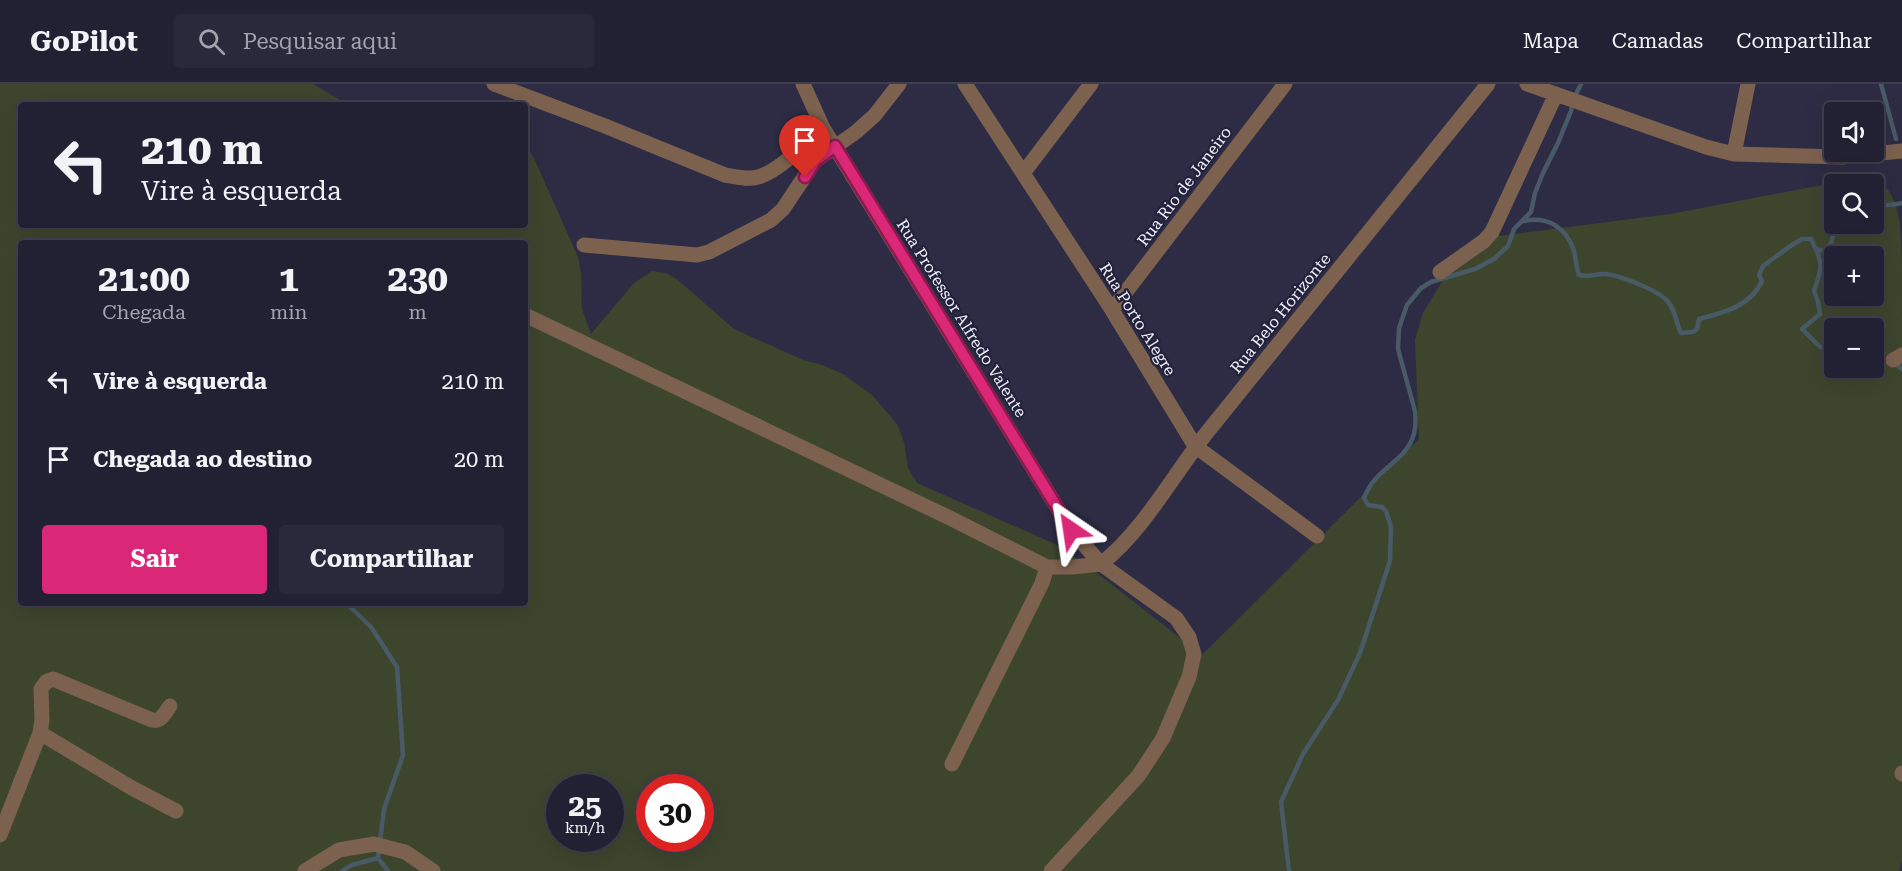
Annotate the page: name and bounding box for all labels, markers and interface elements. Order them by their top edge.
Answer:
search box [174,14,594,68]
text: GoPilot [30,25,138,58]
icon: search [195,25,228,58]
text: Pesquisar aqui [243,29,397,54]
text: Mapa [1523,29,1579,53]
text: Camadas [1612,29,1703,53]
text: Compartilhar [1736,29,1872,53]
map controls [1824,102,1884,378]
button: sound [1824,102,1884,162]
pin [779,115,830,177]
street label: Rua Rio de Janeiro [1133,123,1236,250]
icon: arrive [788,124,821,157]
text: 210 m [141,125,263,174]
icon: left [42,126,120,204]
button: search [1824,174,1884,234]
text: Vire à esquerda [141,175,342,207]
street label: Rua Professor Alfredo Valente [893,216,1031,421]
button: + [1824,246,1884,306]
street label: Rua Belo Horizonte [1226,249,1335,377]
text: 21:00 [98,258,190,300]
text: 1 [279,258,299,300]
text: 230 [388,258,448,300]
street label: Rua Porto Alegre [1095,259,1180,379]
text: Chegada [102,300,186,324]
text: min [270,300,307,324]
text: m [409,300,427,324]
button: − [1824,318,1884,378]
icon: left [42,365,75,398]
text: Vire à esquerda [93,369,267,394]
text: 210 m [441,369,504,394]
icon: arrive [42,443,75,476]
text: Chegada ao destino [93,447,312,472]
text: 20 m [454,447,504,472]
position arrow [1039,498,1103,562]
button: Sair [42,525,267,594]
button: Compartilhar [279,525,504,594]
speed limit sign: 30 [636,774,714,852]
text: 25 [568,788,602,823]
text: km/h [565,819,605,837]

